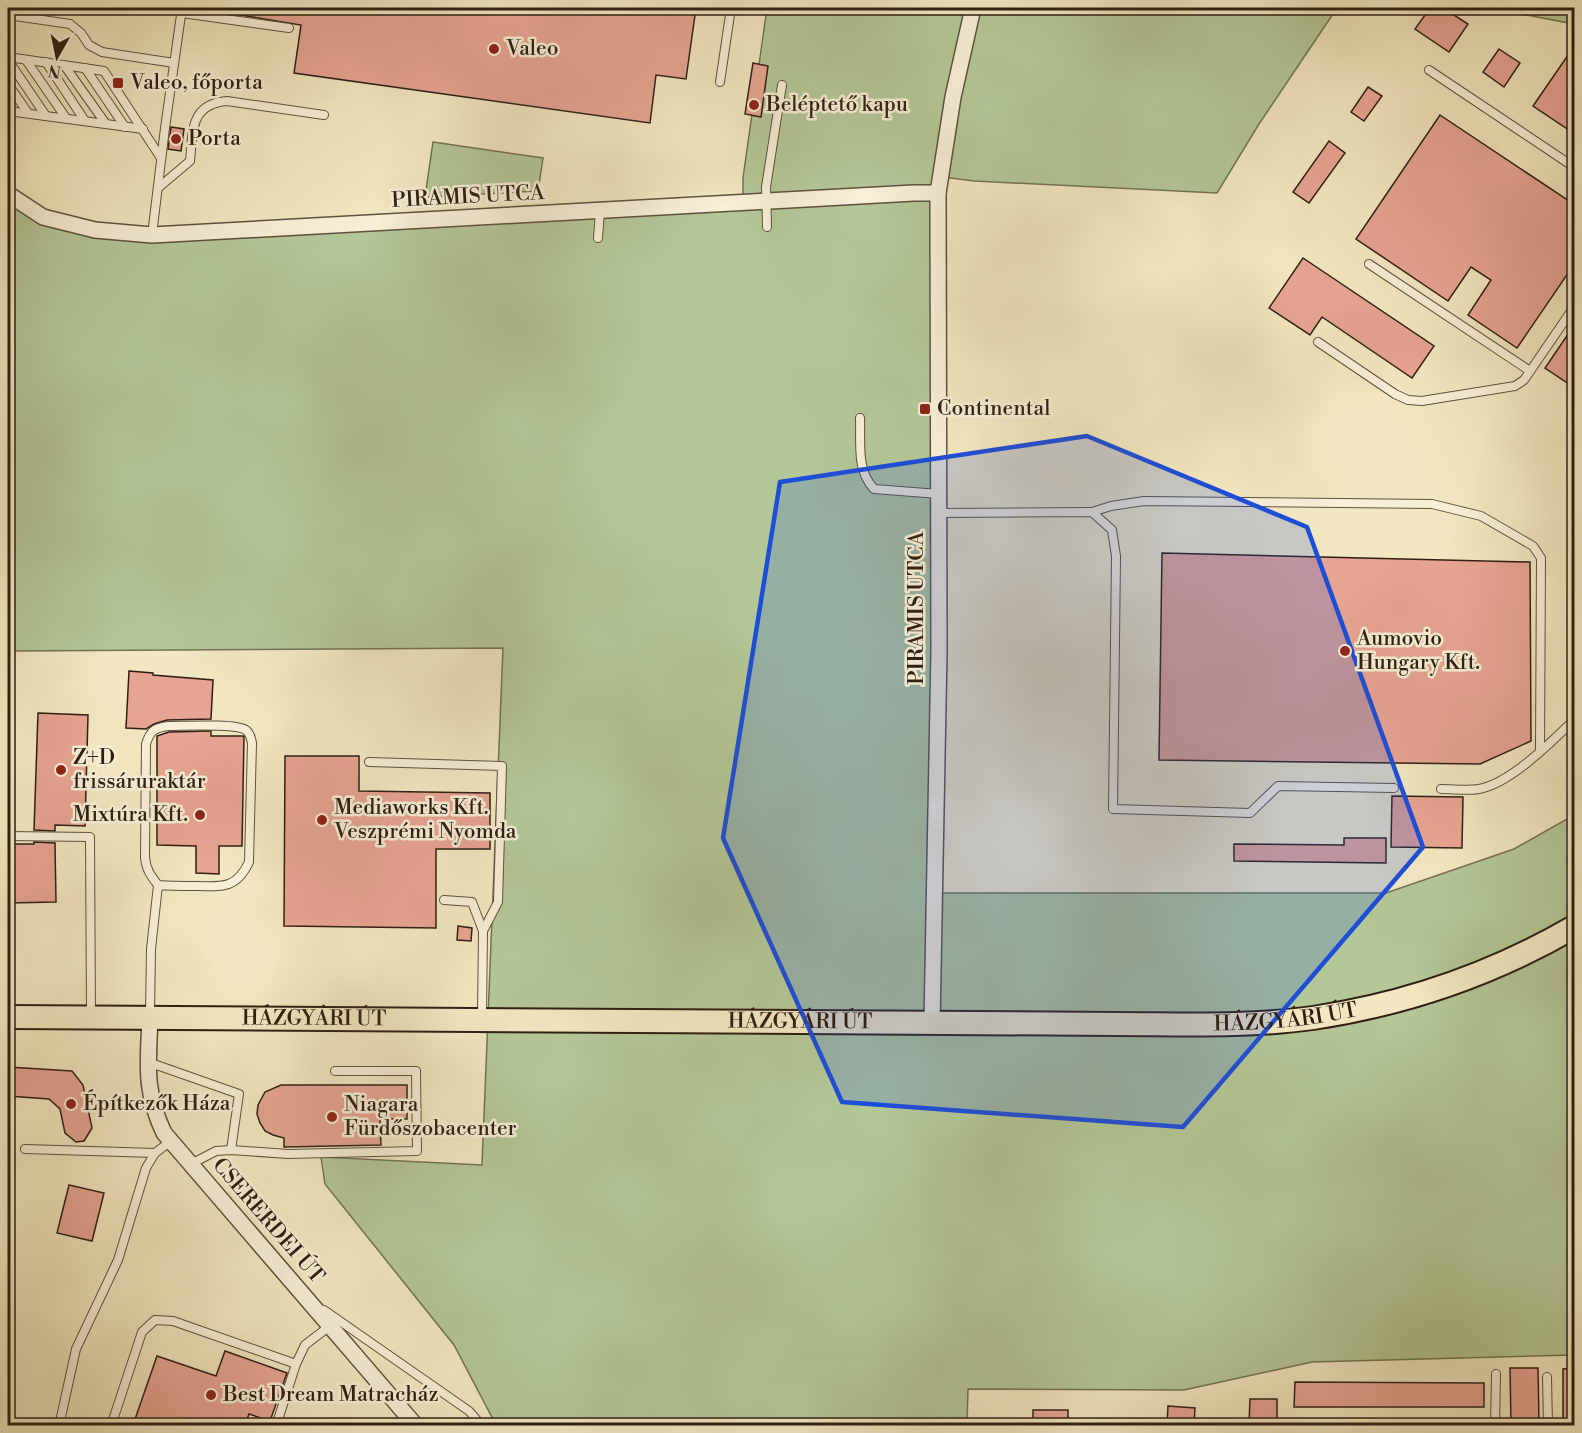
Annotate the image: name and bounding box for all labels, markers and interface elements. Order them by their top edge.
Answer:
north arrow [27,27,87,87]
place label: Valeo [505,36,558,62]
marker: Valeo [487,42,501,56]
text: N [47,60,63,82]
place label: Valeo, főporta [129,70,263,96]
marker: Valeo, főporta [111,76,125,90]
place label: Beléptető kapu [765,92,908,118]
marker: Beléptető kapu [747,98,761,112]
place label: Porta [188,126,241,152]
marker: Porta [169,132,183,146]
street label: PIRAMIS UTCA [391,180,546,214]
place label: Continental [937,396,1050,422]
marker: Continental [918,402,932,416]
street label: PIRAMIS UTCA [904,531,930,685]
place label: Aumovio Hungary Kft. [1356,626,1480,676]
marker: Aumovio Hungary Kft. [1338,644,1352,658]
place label: Z+D frissáruraktár [73,745,206,795]
marker: Z+D frissáruraktár [54,763,68,777]
place label: Mediaworks Kft. Veszprémi Nyomda [333,795,517,845]
place label: Mixtúra Kft. [73,802,188,828]
marker: Mixtúra Kft. [193,808,207,822]
marker: Mediaworks Kft. Veszprémi Nyomda [315,813,329,827]
street label: HÁZGYÁRI ÚT [1213,997,1360,1037]
street label: HÁZGYÁRI ÚT [242,1003,387,1032]
street label: HÁZGYÁRI ÚT [728,1006,873,1035]
place label: Építkezők Háza [83,1089,231,1117]
place label: Niagara Fürdőszobacenter [344,1092,517,1142]
marker: Építkezők Háza [64,1097,78,1111]
marker: Niagara Fürdőszobacenter [325,1110,339,1124]
street label: CSERERDEI ÚT [206,1151,332,1289]
place label: Best Dream Matracház [222,1382,439,1408]
marker: Best Dream Matracház [204,1388,218,1402]

